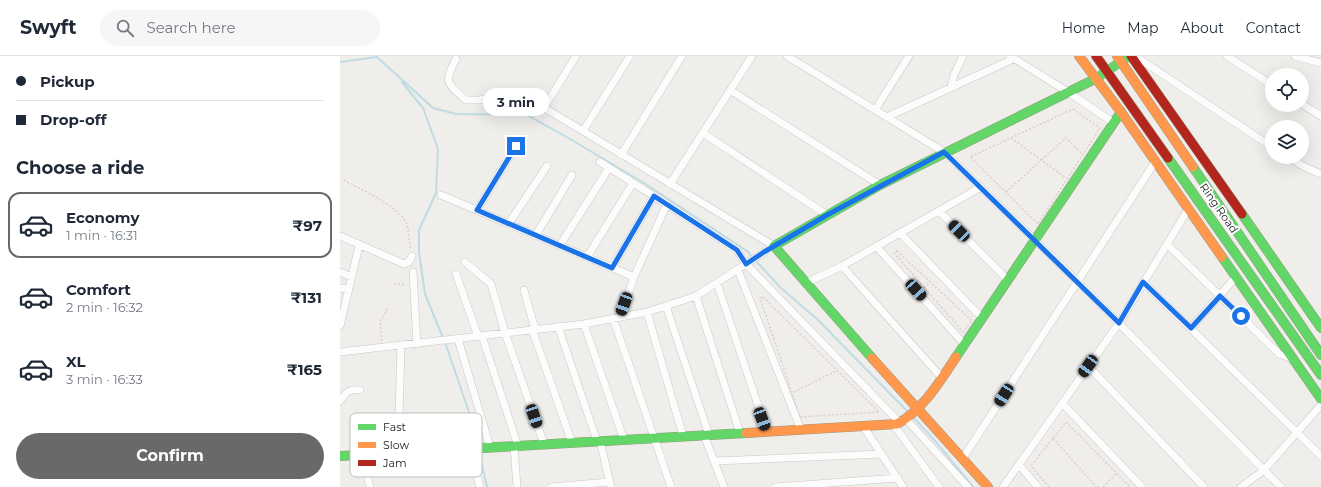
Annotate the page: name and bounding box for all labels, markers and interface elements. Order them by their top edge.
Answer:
search box [100,10,380,46]
text: Swyft [20,16,76,39]
icon: search [114,17,136,39]
text: Search here [146,18,236,37]
text: Home [1062,19,1105,37]
text: Map [1127,19,1158,37]
text: About [1180,19,1224,37]
text: Contact [1246,19,1301,37]
map controls [1265,68,1309,164]
button: locate [1265,68,1309,112]
text: Pickup [40,72,95,91]
callout: 3 min [483,88,549,116]
text: 3 min [497,94,535,110]
text: Drop-off [40,110,107,129]
button: layers [1265,120,1309,164]
route end [507,137,525,155]
text: Choose a ride [16,157,144,179]
street label: Ring Road [1197,180,1241,236]
icon: car [18,207,54,243]
text: Economy [66,208,139,227]
text: ₹97 [292,216,322,235]
car [946,218,972,244]
text: 1 min · 16:31 [66,227,138,243]
car [904,277,928,303]
icon: car [18,279,54,315]
text: Comfort [66,280,131,299]
text: ₹131 [290,288,322,307]
car [614,291,634,317]
text: 2 min · 16:32 [66,299,143,315]
route start [1232,307,1250,325]
icon: car [18,351,54,387]
text: XL [66,352,85,371]
car [1076,353,1100,379]
text: ₹165 [287,360,322,379]
text: 3 min · 16:33 [66,371,143,387]
car [992,382,1016,408]
car [524,403,544,429]
car [752,406,772,432]
legend [350,413,482,477]
text: Fast [383,420,407,434]
button: Confirm [16,433,324,479]
text: Slow [383,438,409,452]
text: Jam [382,456,407,470]

